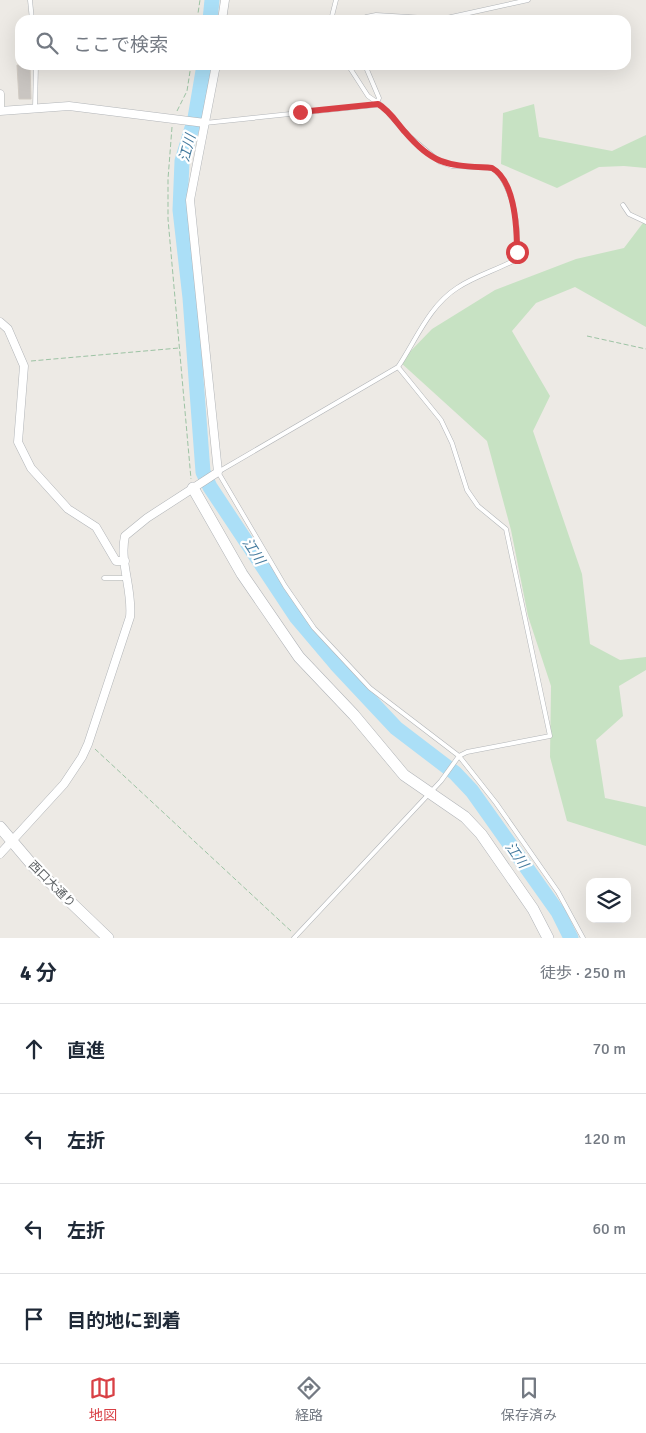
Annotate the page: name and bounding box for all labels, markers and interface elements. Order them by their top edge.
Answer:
search box [15,15,631,70]
icon: search [33,29,61,57]
text: ここで検索 [73,33,168,57]
route end [289,101,312,124]
water label: 江川 [176,130,200,164]
route start [506,241,529,264]
water label: 江川 [239,535,269,569]
water label: 江川 [502,839,533,873]
street label: 西口大通り [25,858,78,911]
map controls [586,878,631,923]
button: layers [586,878,631,923]
text: 4 分 [20,960,57,986]
text: 徒歩 · 250 m [540,963,626,983]
icon: ahead [20,1035,48,1063]
text: 直進 [67,1039,105,1063]
text: 70 m [592,1039,626,1059]
icon: left [20,1125,48,1153]
text: 左折 [67,1129,105,1153]
text: 120 m [584,1129,626,1149]
icon: left [20,1215,48,1243]
text: 左折 [67,1219,105,1243]
text: 60 m [592,1219,626,1239]
icon: arrive [20,1305,48,1333]
text: 目的地に到着 [67,1309,181,1333]
tab: 地図 [89,1374,117,1424]
tab: 経路 [295,1374,323,1424]
tab: 保存済み [501,1374,557,1424]

